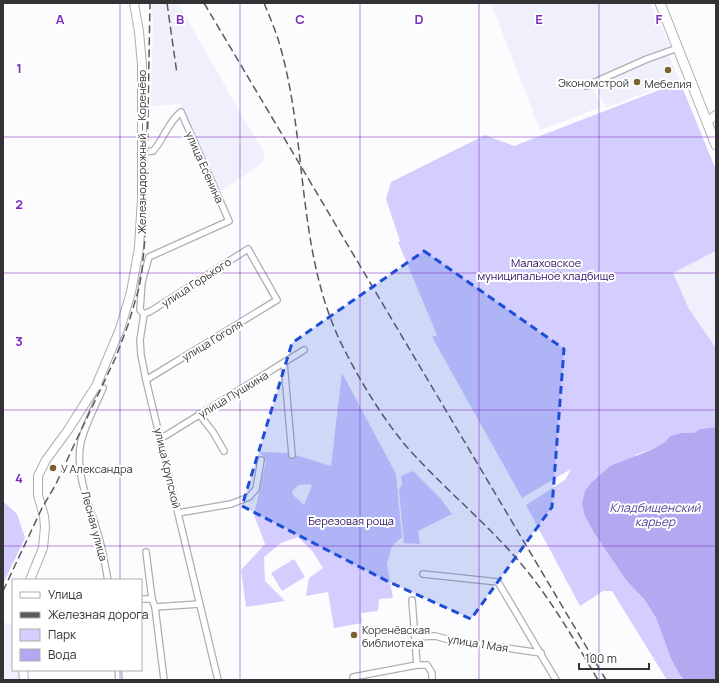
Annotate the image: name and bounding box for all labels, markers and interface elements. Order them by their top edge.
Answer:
text: A [56,10,65,28]
text: B [176,10,184,28]
text: C [295,10,305,28]
text: D [414,10,424,28]
text: E [535,10,543,28]
text: F [656,10,663,28]
text: 1 [16,59,22,77]
marker: Мебелия [663,65,673,75]
street label: Железнодорожный — Коренёво [134,69,149,234]
place label: Экономстрой [558,75,629,90]
place label: Мебелия [644,76,692,91]
marker: Экономстрой [632,77,642,87]
street label: улица Есенина [182,129,228,205]
text: 2 [15,195,23,213]
street label: улица Горького [158,254,234,310]
park label: Малаховское муниципальное кладбище [477,255,615,283]
street label: улица Гоголя [179,316,245,364]
text: 3 [15,332,23,350]
street label: улица Пушкина [195,367,271,421]
street label: улица Крупской [151,426,185,510]
place label: У Александра [61,461,133,476]
marker: У Александра [48,463,58,473]
text: 4 [15,469,23,487]
street label: Лесная улица [78,489,112,563]
water label: Кладбищенский карьер [610,499,702,530]
park label: Березовая роща [308,513,394,528]
legend [12,579,142,671]
text: Улица [48,586,82,603]
text: Железная дорога [48,606,148,623]
place label: Коренёвская библиотека [362,622,430,650]
text: Парк [48,626,77,643]
marker: Коренёвская библиотека [349,630,359,640]
street label: улица 1 Мая [447,631,509,655]
scale bar [579,645,649,671]
text: Вода [48,646,76,663]
text: 100 m [585,650,617,667]

